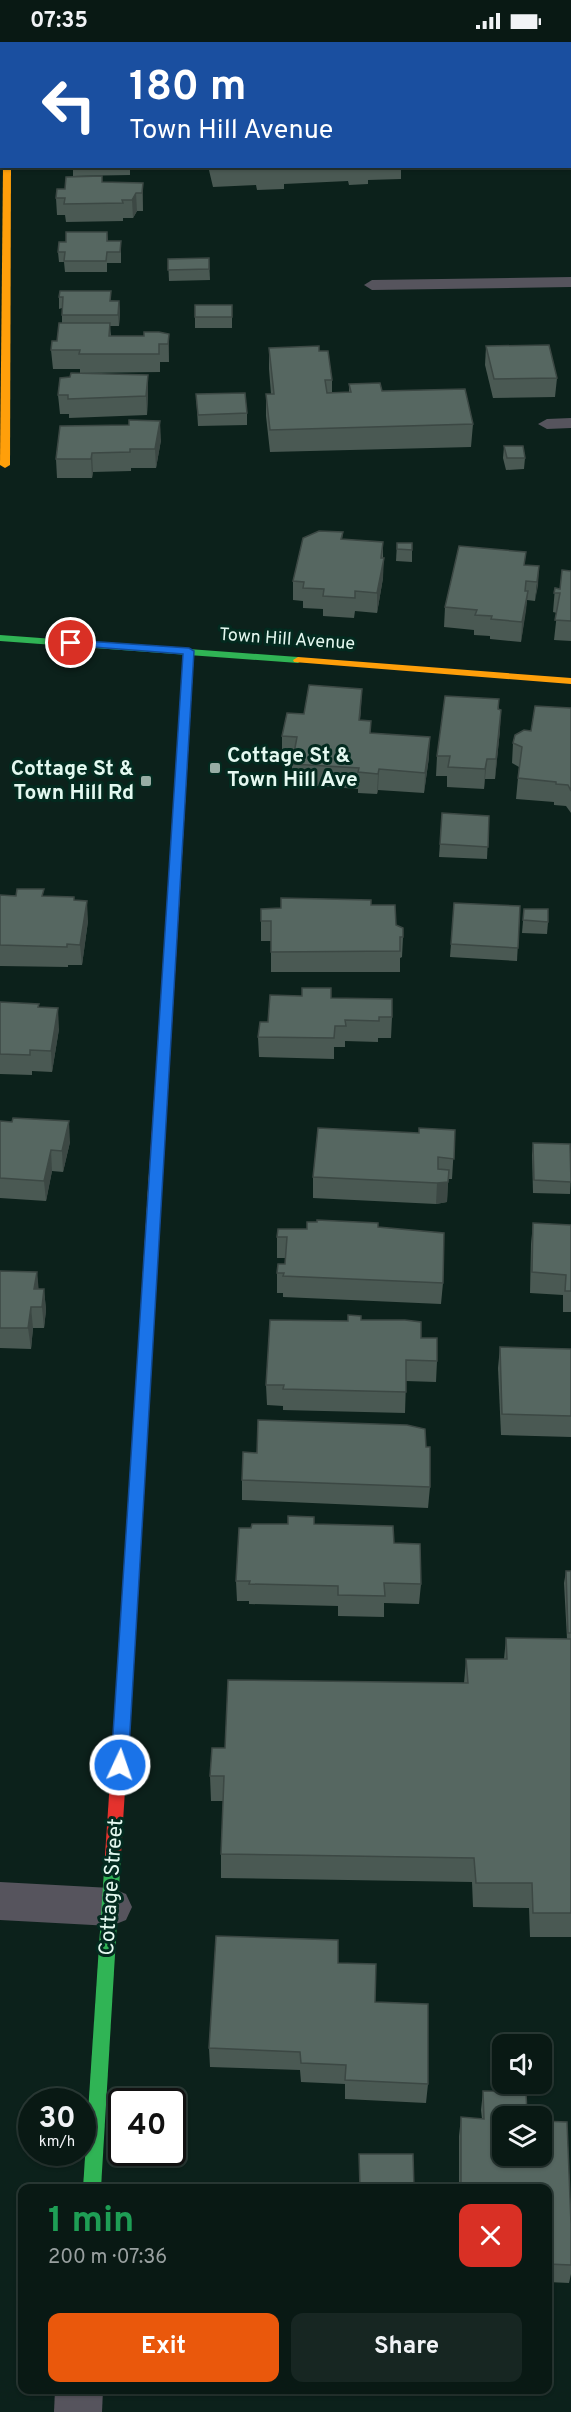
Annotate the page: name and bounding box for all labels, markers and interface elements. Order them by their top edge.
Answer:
text: 07:35 [30,8,88,35]
text: 180 m [129,62,246,115]
icon: left [30,66,108,144]
text: Town Hill Avenue [129,114,333,148]
pin [45,617,96,668]
street label: Town Hill Avenue [218,624,356,656]
icon: arrive [54,626,87,659]
place label: Cottage St & Town Hill Ave [227,743,358,794]
place label: Cottage St & Town Hill Rd [11,756,134,807]
marker: Cottage St & Town Hill Ave [208,761,222,775]
marker: Cottage St & Town Hill Rd [139,774,153,788]
position arrow [88,1733,152,1797]
street label: Cottage Street [94,1817,130,1957]
map controls [492,2034,552,2166]
button: sound [492,2034,552,2094]
speed limit sign: 40 [108,2088,186,2166]
text: 30 [38,2101,76,2138]
button: layers [492,2106,552,2166]
text: km/h [39,2133,75,2152]
text: 1 min [48,2199,134,2245]
button: close [459,2204,522,2267]
text: 200 m · 07:36 [48,2245,167,2271]
button: Exit [48,2313,279,2382]
button: Share [291,2313,522,2382]

